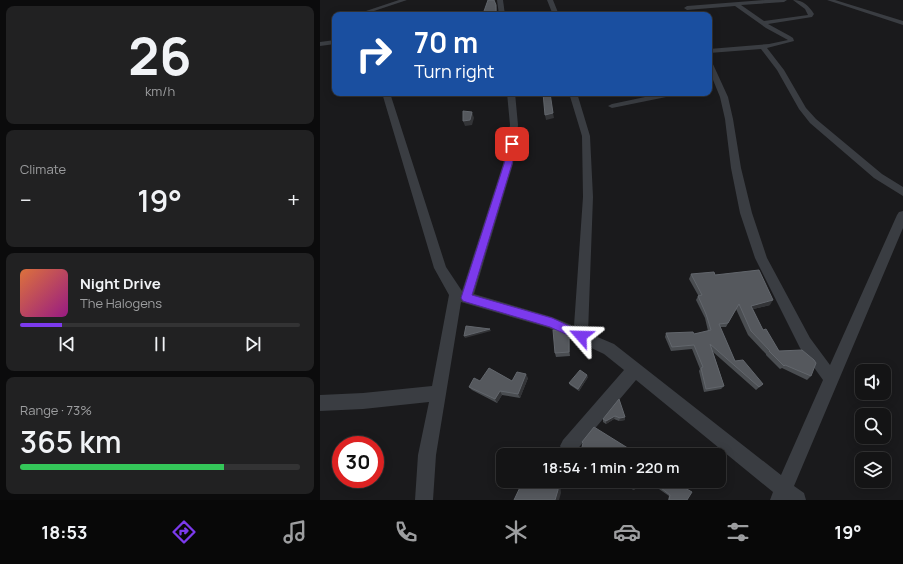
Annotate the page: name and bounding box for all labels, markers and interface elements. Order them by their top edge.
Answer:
text: 26 [128,20,192,91]
text: 70 m [414,23,478,61]
icon: right [348,28,400,80]
text: Turn right [414,59,495,83]
text: km/h [145,82,175,100]
pin [495,127,529,161]
icon: arrive [501,133,523,155]
text: Climate [20,160,66,178]
text: 19° [137,180,182,221]
text: − [20,185,32,215]
text: + [287,185,300,215]
text: Night Drive [80,273,161,294]
text: The Halogens [80,294,162,312]
position arrow [560,315,602,357]
icon: previous [56,333,78,355]
icon: pause [149,333,171,355]
icon: next [242,333,264,355]
map controls [855,364,891,488]
button: sound [855,364,891,400]
text: Range · 73% [20,401,92,419]
button: search [855,408,891,444]
text: 365 km [20,421,122,462]
speed limit sign: 30 [332,436,384,488]
button: layers [855,452,891,488]
text: 18:54 · 1 min · 220 m [543,457,679,478]
icon: directions [170,518,198,546]
icon: music [281,518,309,546]
icon: phone [392,518,420,546]
icon: climate [502,518,530,546]
icon: car [613,518,641,546]
icon: filters [724,518,752,546]
text: 18:53 [41,520,87,544]
text: 19° [834,520,862,544]

